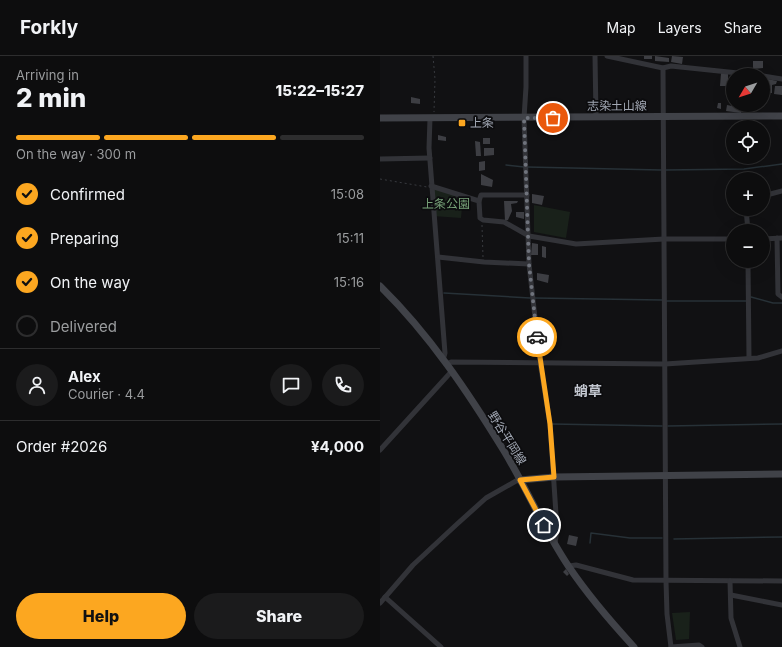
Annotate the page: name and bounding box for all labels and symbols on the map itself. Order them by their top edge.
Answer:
north arrow [726,68,770,112]
street label: 志染土山線 [587,98,647,113]
pin [536,101,570,135]
place label: 上条 [470,115,494,130]
marker: 上条 [457,118,467,128]
park label: 上条公園 [422,196,470,211]
courier [517,317,557,357]
district label: 蛸草 [574,382,602,399]
street label: 野谷平岡線 [485,408,530,467]
pin [527,508,561,542]

